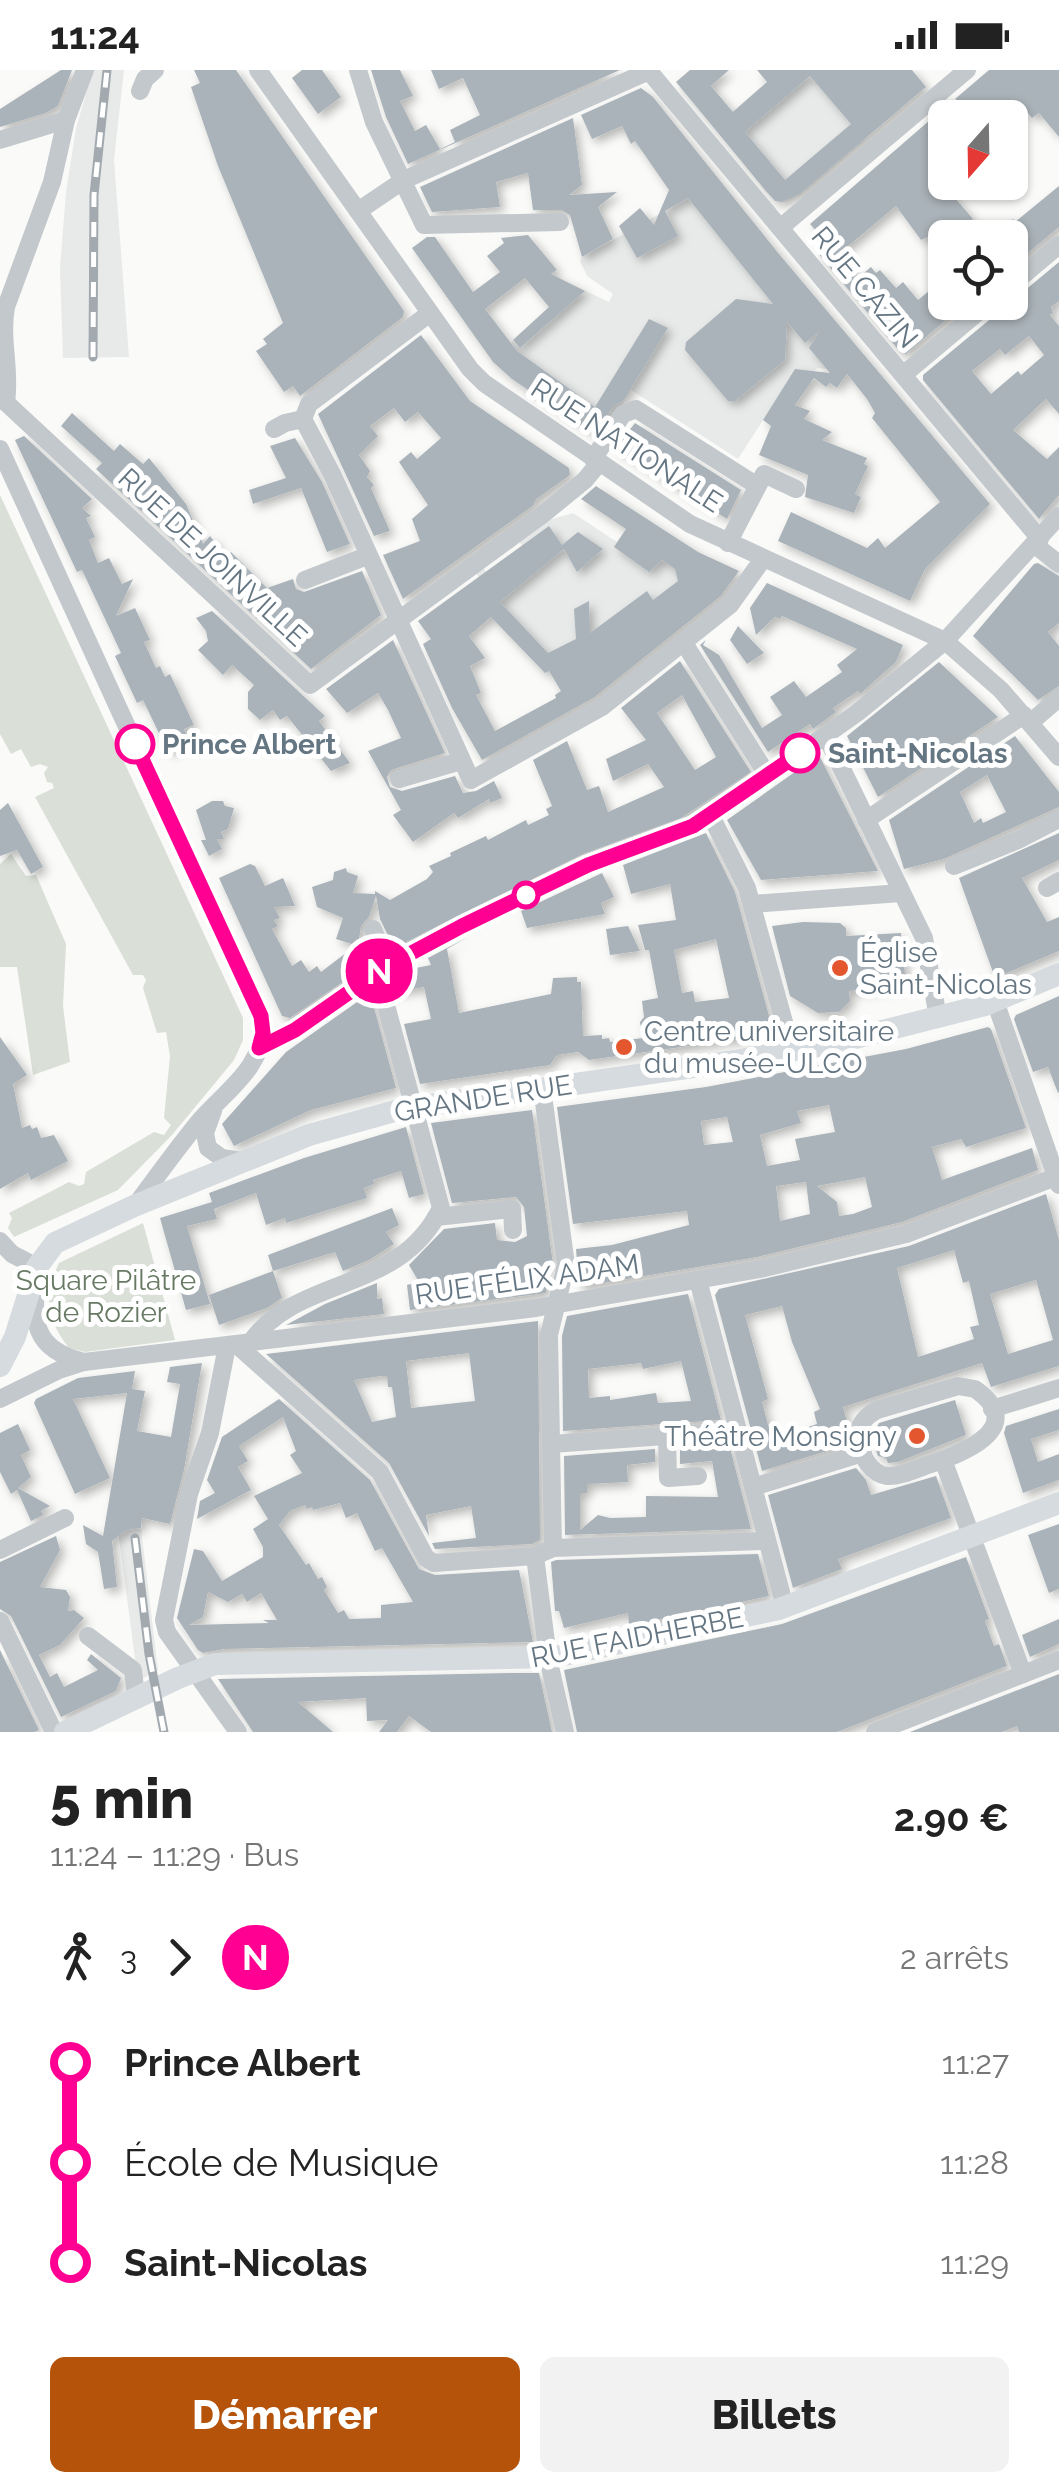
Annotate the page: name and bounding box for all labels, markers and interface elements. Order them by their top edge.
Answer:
text: 11:24 [50,13,140,58]
north arrow [928,100,1028,200]
map controls [928,100,1028,320]
street label: RUE CAZIN [805,220,925,354]
button: locate [928,220,1028,320]
street label: RUE NATIONALE [525,371,728,520]
street label: RUE DE JOINVILLE [112,461,314,653]
marker: Prince Albert [116,725,154,763]
place label: Prince Albert [162,728,337,761]
marker: Saint-Nicolas [781,734,819,772]
place label: Saint-Nicolas [828,737,1008,770]
unlabelled marker [513,882,539,908]
place label: Église Saint-Nicolas [860,936,1032,1001]
line badge: N [346,938,412,1004]
text: N [366,951,392,992]
marker: Église Saint-Nicolas [829,957,851,979]
place label: Centre universitaire du musée-ULCO [644,1015,894,1080]
marker: Centre universitaire du musée-ULCO [613,1036,635,1058]
street label: GRANDE RUE [392,1068,574,1129]
street label: RUE FÉLIX ADAM [413,1247,641,1312]
park label: Square Pilâtre de Rozier [16,1264,196,1329]
place label: Théâtre Monsigny [664,1420,897,1453]
marker: Théâtre Monsigny [906,1425,928,1447]
street label: RUE FAIDHERBE [528,1601,746,1674]
text: 5 min [50,1766,193,1831]
text: 2.90 € [894,1795,1009,1840]
text: 11:24 – 11:29 · Bus [50,1836,299,1873]
icon: walk [50,1930,105,1985]
icon: forward [152,1930,207,1985]
text: N [242,1937,269,1978]
text: 3 [120,1939,137,1976]
text: 2 arrêts [900,1939,1009,1976]
text: Prince Albert [124,2040,361,2085]
text: 11:27 [942,2044,1009,2081]
text: École de Musique [124,2140,439,2185]
text: 11:28 [940,2144,1009,2181]
text: Saint-Nicolas [124,2240,368,2285]
text: 11:29 [940,2244,1009,2281]
button: Démarrer [50,2357,520,2472]
button: Billets [540,2357,1009,2472]

